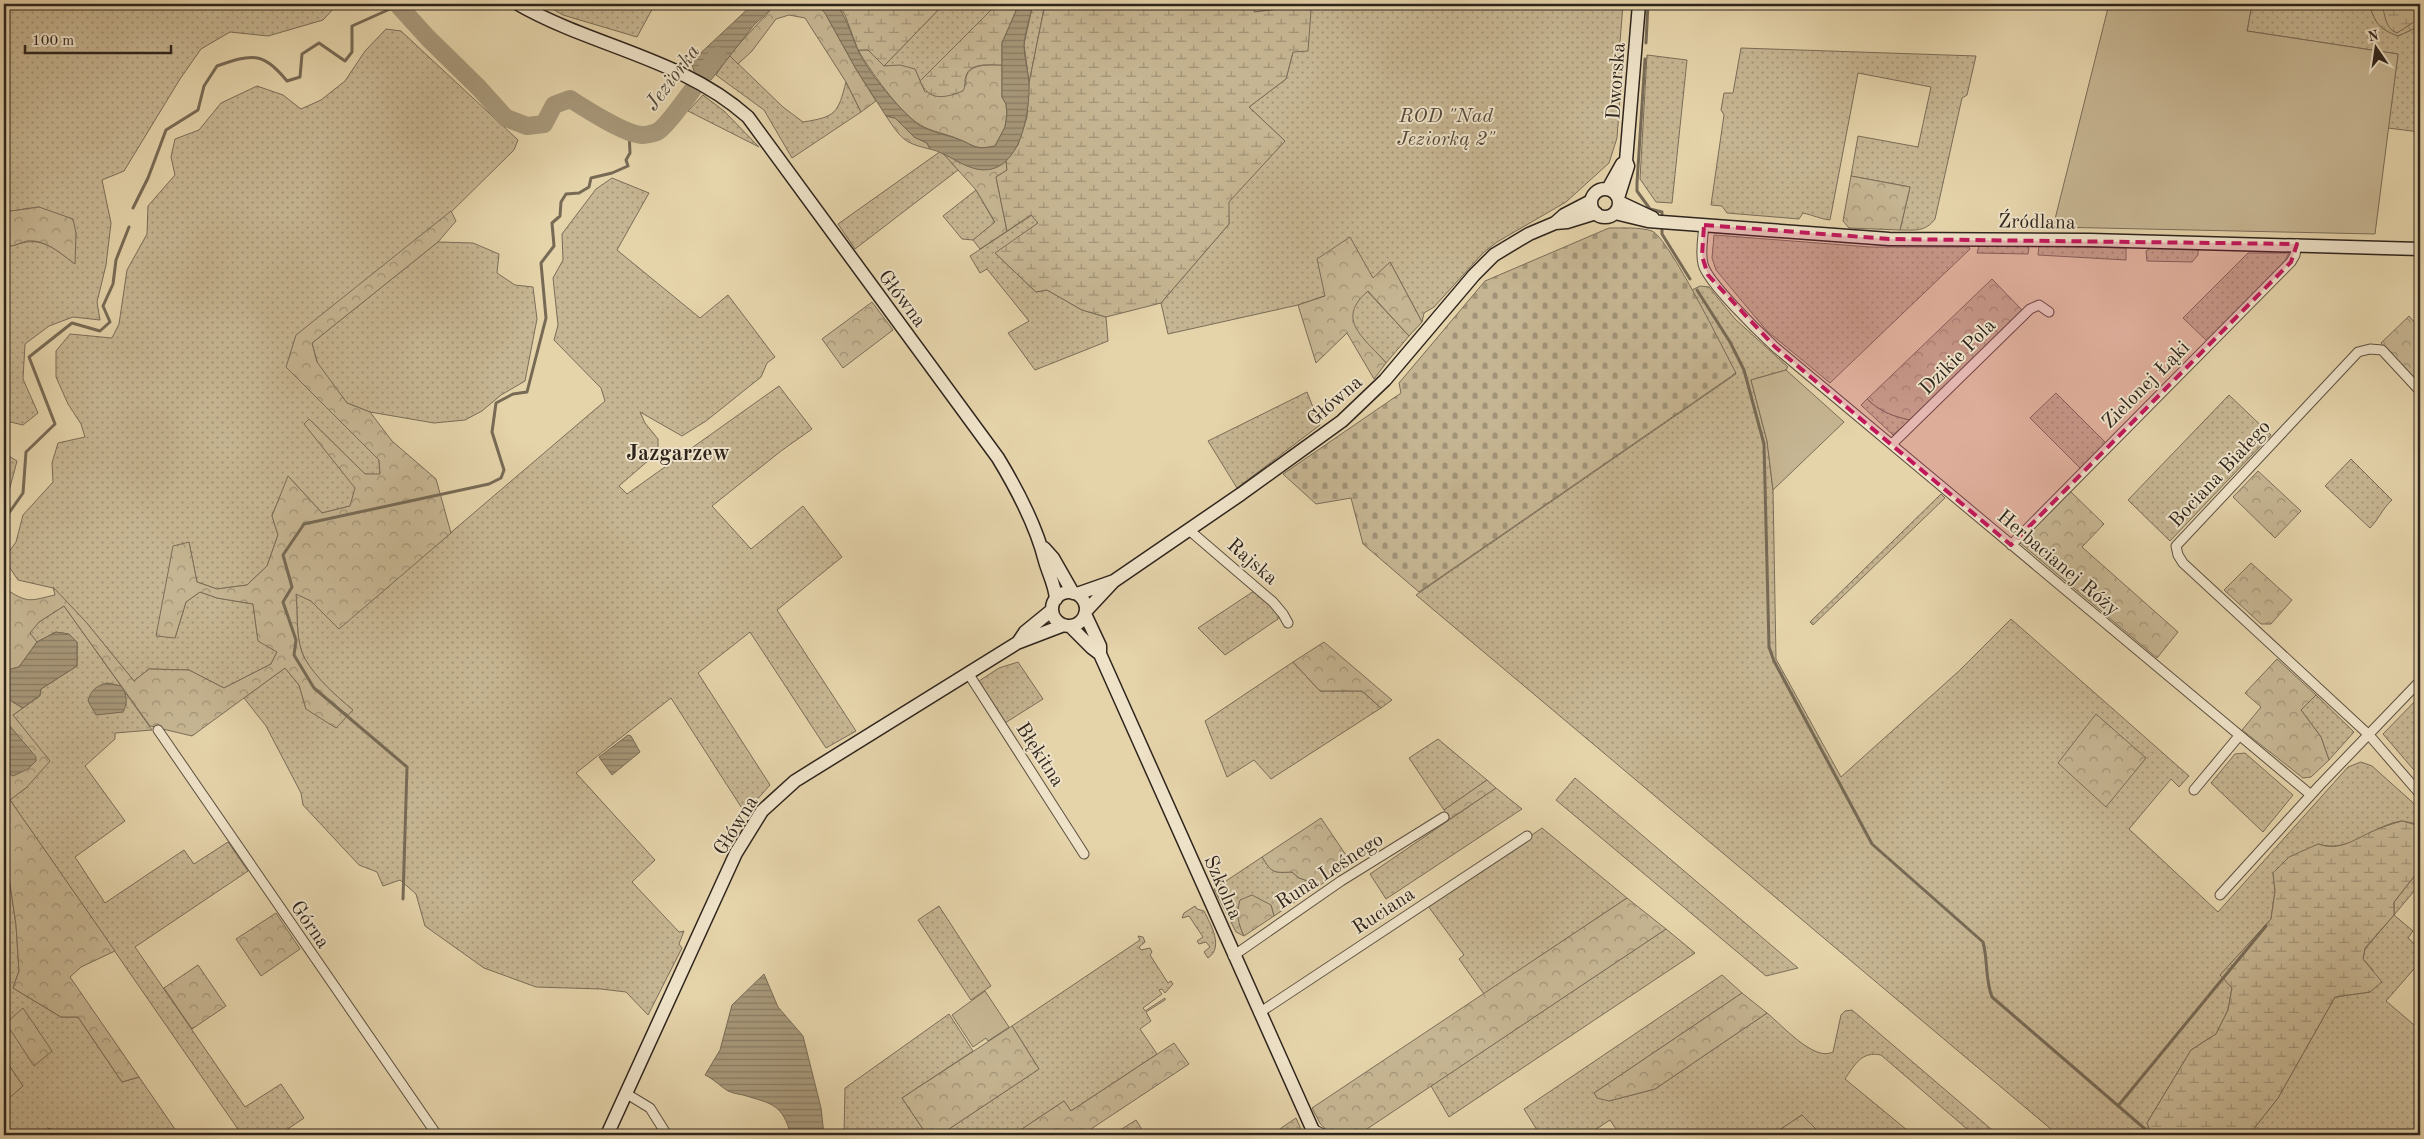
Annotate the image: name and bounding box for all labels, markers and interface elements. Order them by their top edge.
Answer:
scale bar [25,22,171,54]
north arrow [2352,22,2402,72]
text: N [2367,28,2380,44]
text: 100 m [32,34,74,49]
water label: Jeziorka [642,41,705,115]
street label: Dworska [1604,42,1630,120]
park label: ROD "Nad Jeziorką 2" [1397,107,1496,150]
street label: Źródlana [1998,209,2076,234]
street label: Główna [874,267,929,332]
street label: Dzikie Pola [1917,316,2000,399]
street label: Zielonej Łąki [2099,338,2194,433]
street label: Główna [1304,372,1367,431]
street label: Bociana Białego [2166,417,2275,532]
district label: Jazgarzew [626,443,730,465]
street label: Herbacianej Róży [1993,507,2123,621]
street label: Rajska [1223,535,1281,590]
street label: Błękitna [1011,719,1067,791]
street label: Główna [711,793,763,859]
street label: Runa Leśnego [1273,830,1387,914]
street label: Szkolna [1199,853,1245,923]
street label: Ruciana [1349,884,1419,939]
street label: Górna [286,898,333,953]

